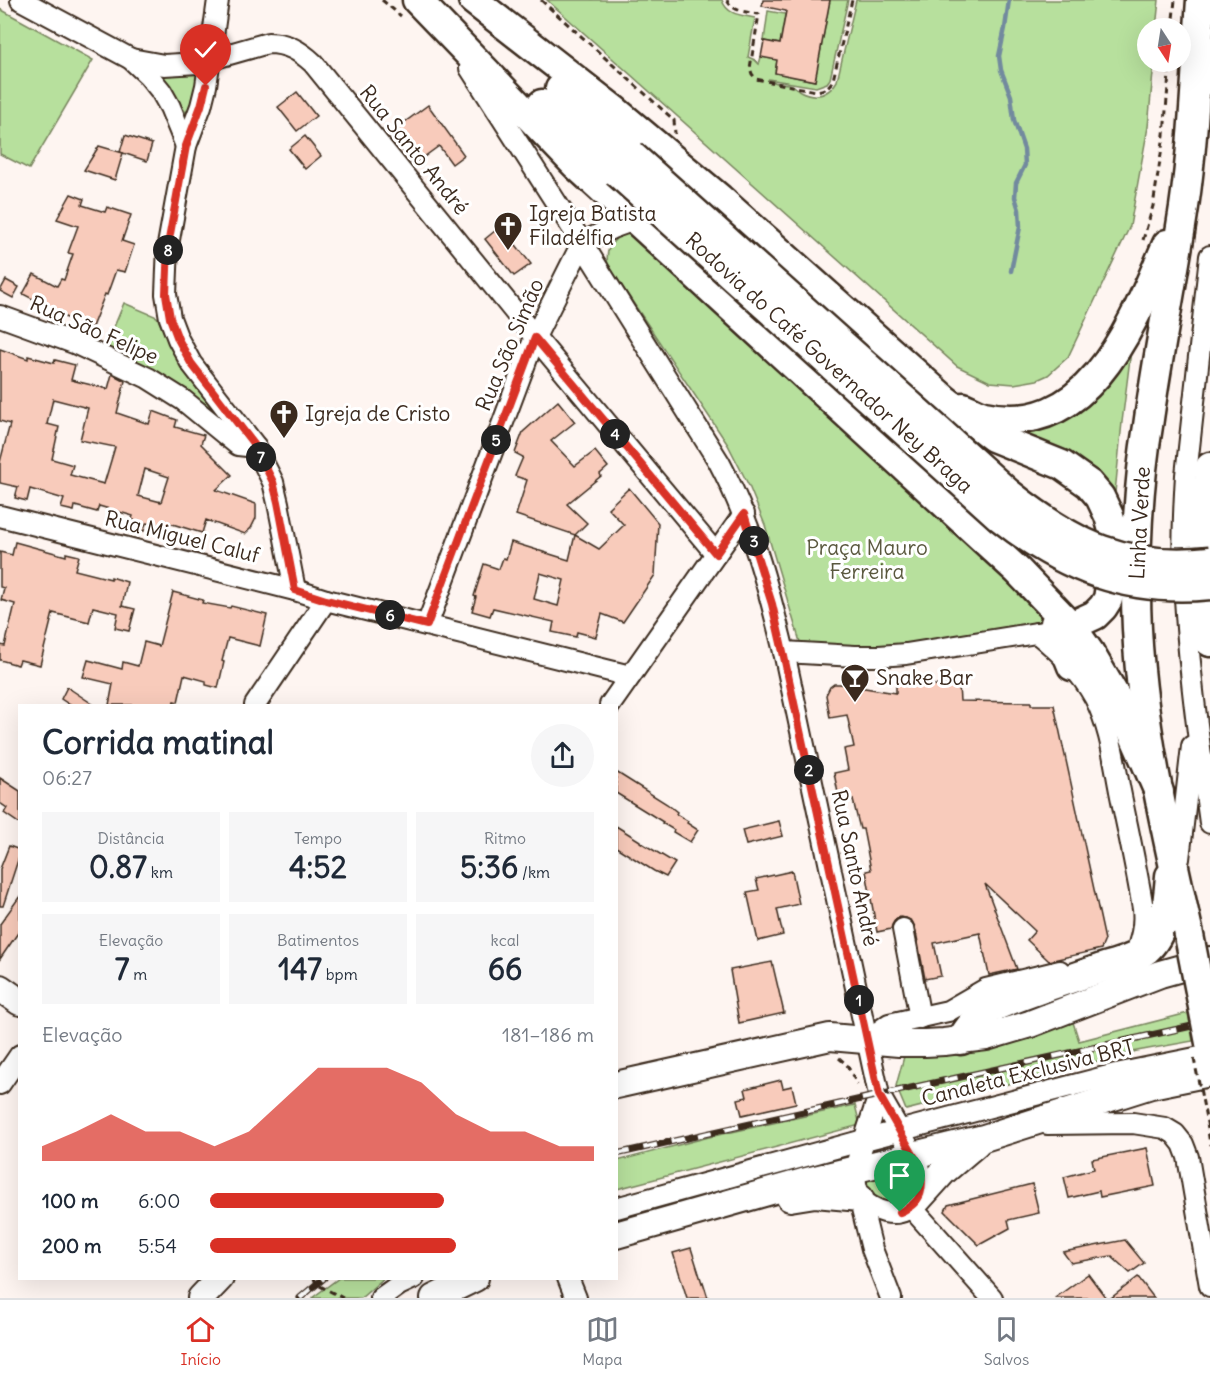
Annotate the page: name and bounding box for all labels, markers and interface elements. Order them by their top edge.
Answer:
north arrow [1137,18,1191,72]
map controls [1137,18,1191,72]
pin [180,24,231,86]
icon: check [189,33,222,66]
street label: Rua Santo André [354,79,475,220]
place label: Igreja Batista Filadélfia [529,200,657,251]
church icon: Igreja Batista Filadélfia [492,210,524,252]
street label: Rodovia do Café Governador Ney Braga [680,226,979,499]
pin: 8 [153,235,183,265]
text: 8 [163,240,173,260]
street label: Rua São Simão [470,275,550,415]
street label: Rua São Felipe [26,289,163,370]
church icon: Igreja de Cristo [268,398,300,440]
place label: Igreja de Cristo [305,400,450,427]
pin: 4 [600,419,630,449]
text: 4 [610,424,620,444]
pin: 5 [481,425,511,455]
text: 5 [491,430,501,450]
pin: 7 [246,442,276,472]
text: 7 [257,447,265,467]
street label: Linha Verde [1123,466,1156,580]
street label: Rua Miguel Caluf [102,504,263,569]
pin: 3 [739,526,769,556]
text: 3 [749,531,759,551]
park label: Praça Mauro Ferreira [806,534,928,585]
pin: 6 [375,600,405,630]
text: 6 [385,605,395,625]
bar icon: Snake Bar [839,662,871,704]
place label: Snake Bar [876,664,973,691]
text: Corrida matinal [42,721,274,763]
button: share [531,724,594,787]
pin: 2 [794,755,824,785]
text: 2 [805,760,813,780]
text: 06:27 [42,765,92,790]
street label: Rua Santo André [826,787,885,949]
text: Distância [98,828,164,848]
text: Tempo [294,828,342,848]
text: Ritmo [484,828,526,848]
text: 0.87 [89,848,147,886]
text: 4:52 [289,848,347,886]
text: 5:36 [460,848,518,886]
text: km [147,862,173,882]
text: /km [518,862,550,882]
text: Elevação [99,930,163,950]
text: Batimentos [277,930,359,950]
text: kcal [491,930,519,950]
text: 7 [115,950,129,988]
text: 147 [278,950,322,988]
text: 66 [488,950,522,988]
text: m [129,964,147,984]
text: bpm [322,964,358,984]
pin: 1 [844,985,874,1015]
text: 1 [856,990,862,1010]
text: Elevação [42,1022,123,1047]
text: 181–186 m [502,1022,594,1047]
street label: Canaleta Exclusiva BRT [919,1033,1137,1112]
pin [874,1150,925,1212]
icon: arrive [883,1159,916,1192]
text: 100 m [42,1188,99,1213]
text: 6:00 [138,1188,180,1213]
text: 200 m [42,1233,102,1258]
text: 5:54 [138,1233,177,1258]
tab: Início [181,1313,221,1369]
tab: Mapa [582,1313,623,1369]
tab: Salvos [984,1313,1029,1369]

